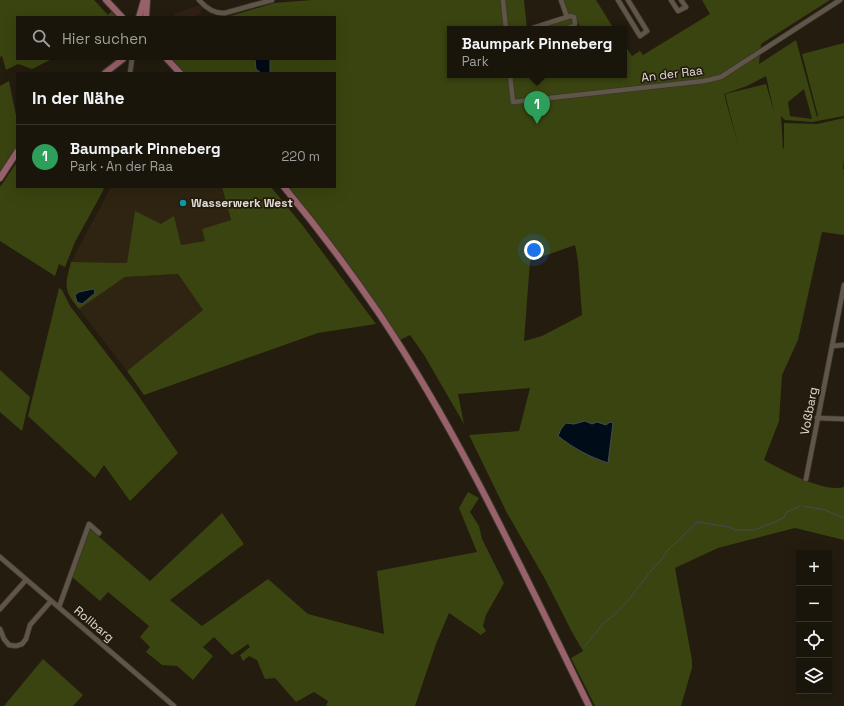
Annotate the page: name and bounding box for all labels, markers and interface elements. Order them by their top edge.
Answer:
search box [16,16,336,60]
popup [447,26,627,78]
icon: search [30,27,52,49]
text: Hier suchen [62,29,147,48]
text: Baumpark Pinneberg [462,34,612,53]
text: Park [462,53,489,70]
street label: An der Raa [640,62,704,86]
text: In der Nähe [32,87,124,109]
pin: 1 [524,91,550,124]
text: Baumpark Pinneberg [70,139,221,158]
text: 1 [42,148,48,165]
text: 220 m [281,148,320,165]
text: Park · An der Raa [70,158,173,175]
place label: Wasserwerk West [191,195,293,211]
marker: Wasserwerk West [178,198,188,208]
your location [524,240,544,260]
street label: Voßbarg [797,386,821,436]
map controls [796,550,832,694]
button: + [796,550,832,586]
button: − [796,586,832,622]
street label: Rollbarg [71,603,117,645]
button: locate [796,622,832,658]
button: layers [796,658,832,694]

